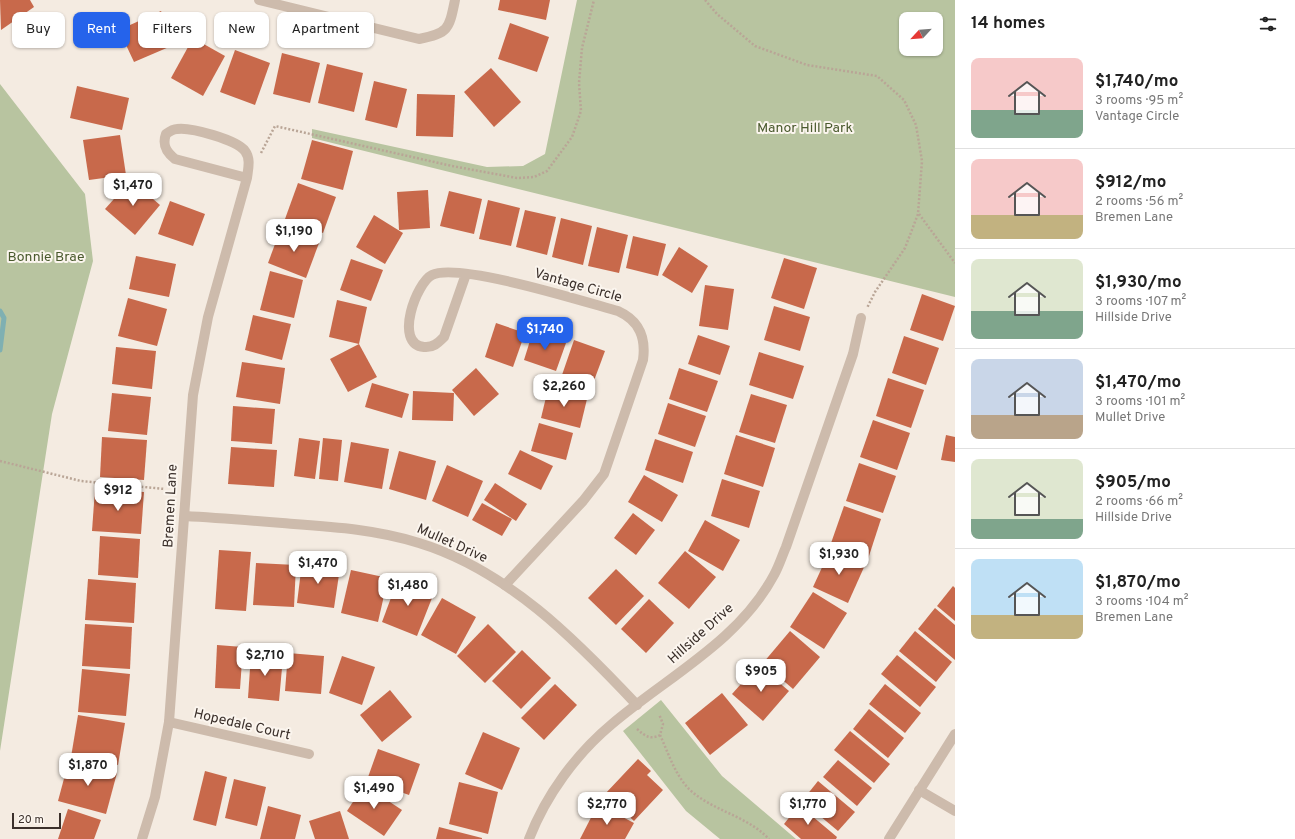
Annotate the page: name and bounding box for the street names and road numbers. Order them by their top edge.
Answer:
street label: Vantage Circle [532,265,624,307]
street label: Bremen Lane [160,464,182,548]
street label: Mullet Drive [414,521,490,567]
street label: Hillside Drive [665,600,737,668]
street label: Hopedale Court [192,706,292,744]

